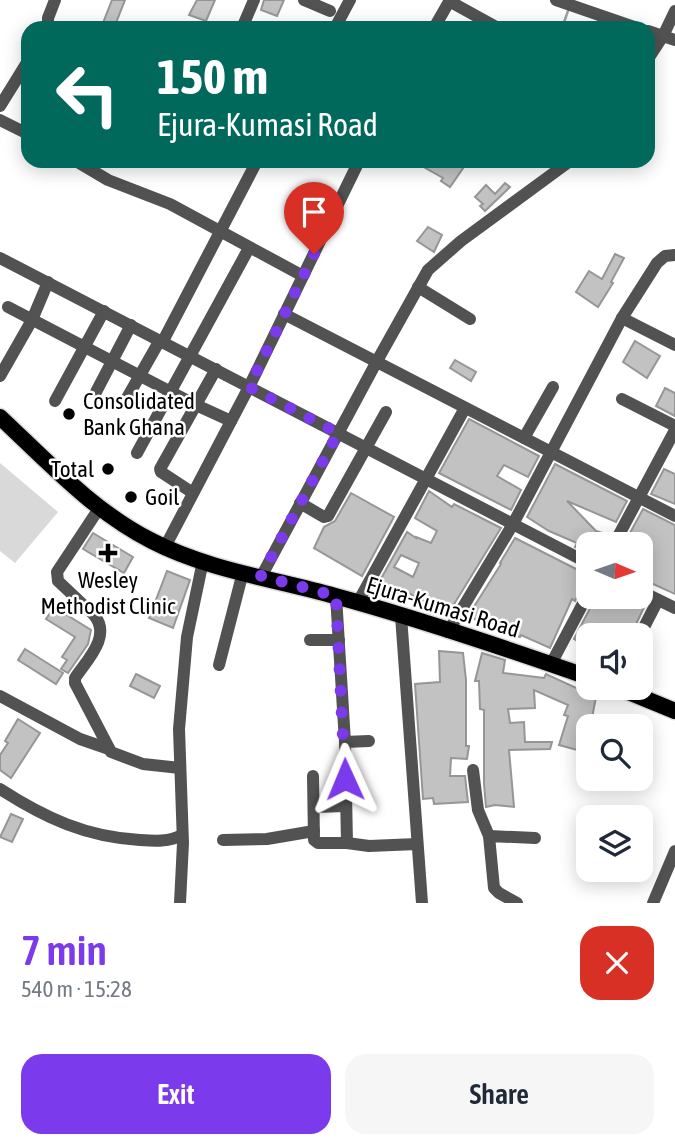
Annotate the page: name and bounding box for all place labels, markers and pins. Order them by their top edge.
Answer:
pin [284,182,344,254]
place label: Consolidated Bank Ghana [83,388,195,440]
marker: Consolidated Bank Ghana [61,406,77,422]
place label: Total [51,456,94,482]
marker: Total [100,461,116,477]
place label: Goil [145,484,179,510]
marker: Goil [123,489,139,505]
marker: Wesley Methodist Clinic [98,543,118,563]
place label: Wesley Methodist Clinic [40,567,176,619]

